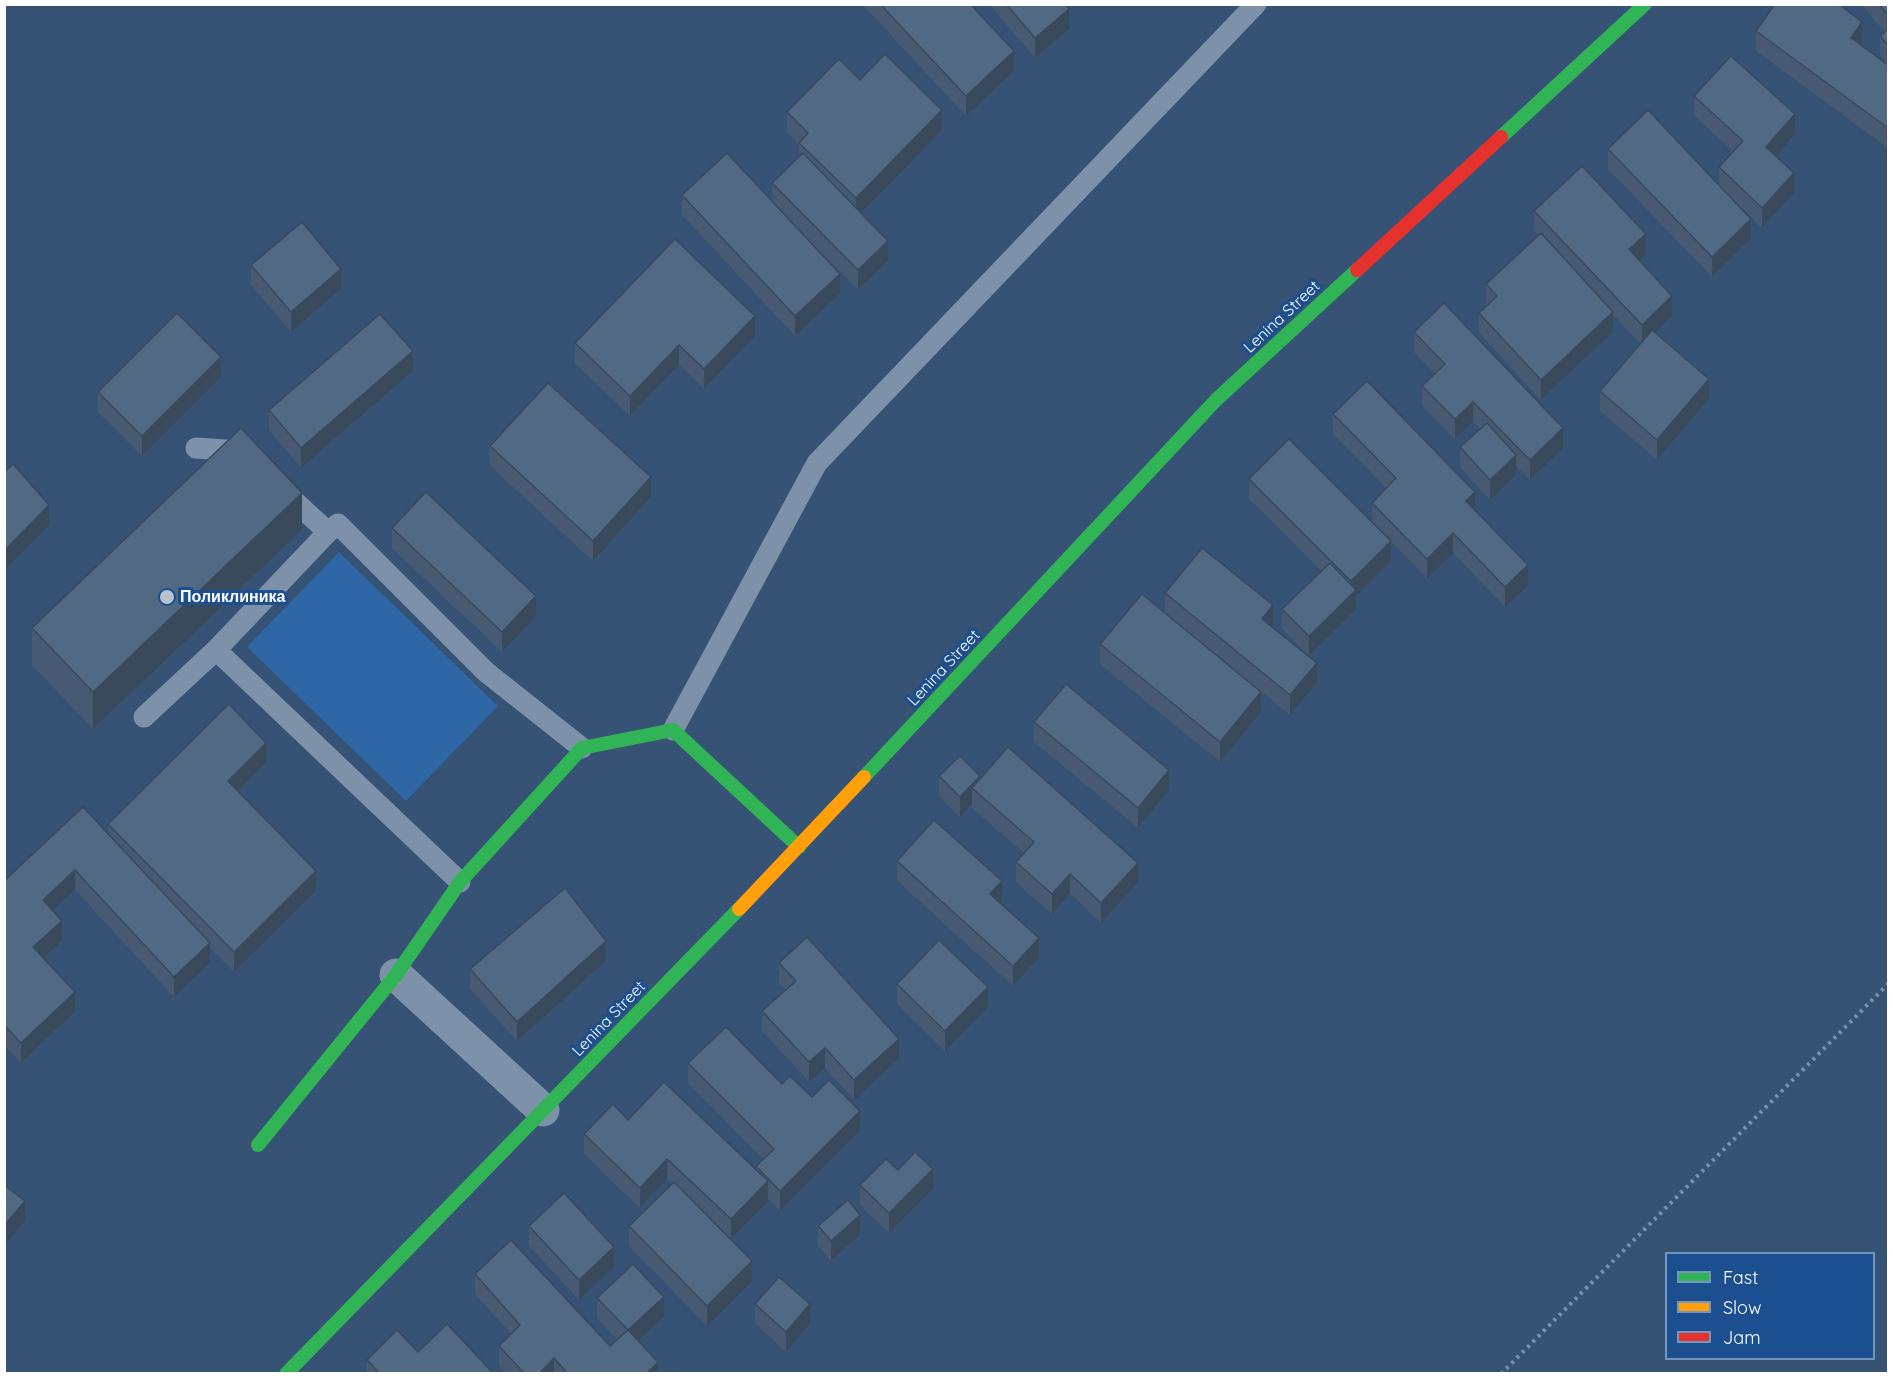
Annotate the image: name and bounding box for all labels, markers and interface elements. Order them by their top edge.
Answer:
street label: Lenina Street [1240,277,1324,357]
place label: Поликлиника [180,587,285,607]
marker: Поликлиника [158,588,176,606]
street label: Lenina Street [904,626,984,710]
street label: Lenina Street [568,977,650,1061]
legend [1665,1252,1875,1360]
text: Fast [1723,1266,1758,1289]
text: Slow [1723,1296,1761,1319]
text: Jam [1723,1326,1761,1349]

